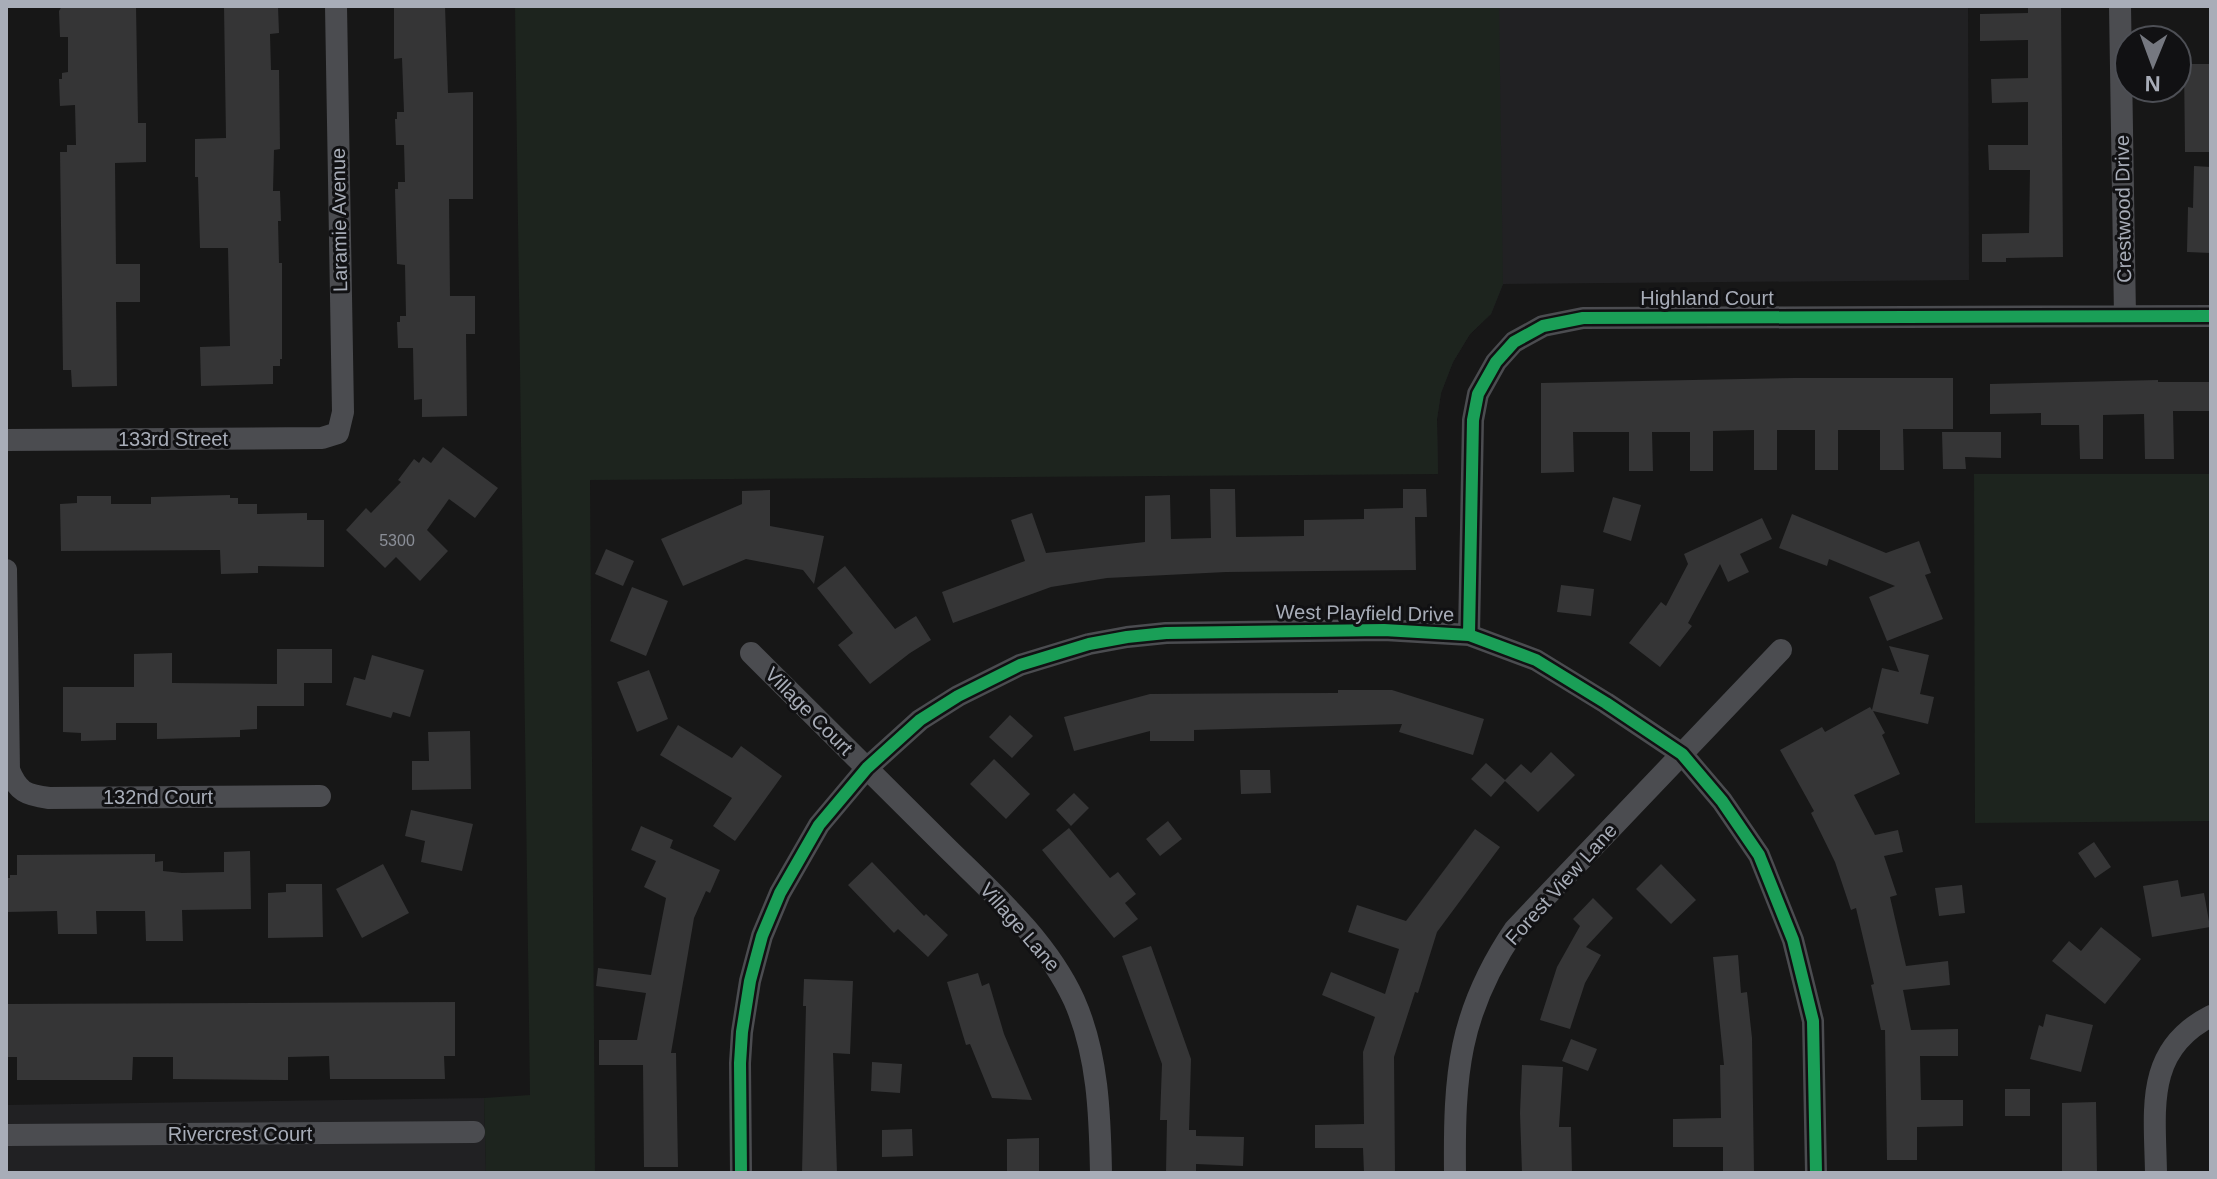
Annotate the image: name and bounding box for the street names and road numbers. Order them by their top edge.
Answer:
street label: Crestwood Drive [2111,135,2135,283]
street label: Laramie Avenue [327,148,351,292]
street label: Highland Court [1640,287,1774,309]
street label: 133rd Street [118,428,228,450]
street label: West Playfield Drive [1276,600,1454,626]
street label: Village Court [761,663,857,759]
street label: 132nd Court [103,786,213,808]
street label: Forest View Lane [1501,819,1621,949]
street label: Village Lane [976,878,1064,976]
street label: Rivercrest Court [168,1123,313,1145]

